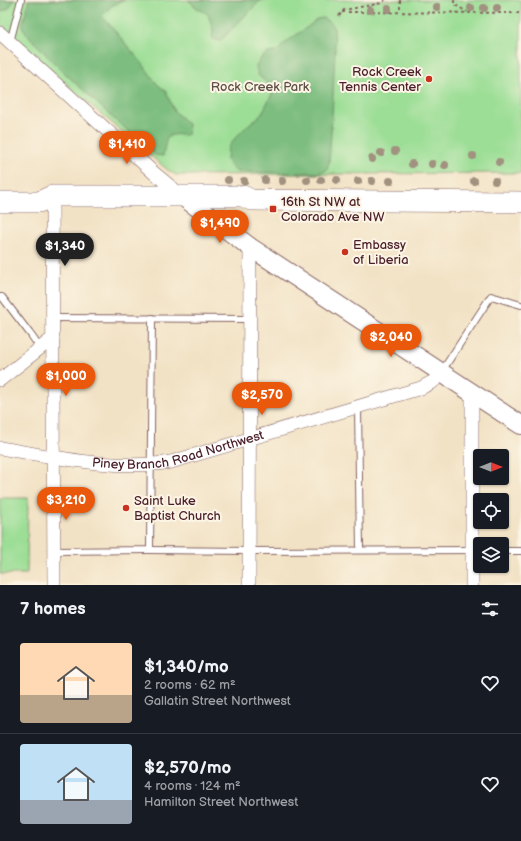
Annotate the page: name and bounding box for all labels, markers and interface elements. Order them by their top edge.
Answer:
place label: Rock Creek Tennis Center [339,64,422,95]
marker: Rock Creek Tennis Center [424,74,434,84]
park label: Rock Creek Park [211,79,310,95]
pin: $1,410 [94,131,160,165]
text: $1,410 [108,136,146,152]
place label: 16th St NW at Colorado Ave NW [281,194,385,225]
marker: 16th St NW at Colorado Ave NW [268,204,278,214]
pin: $1,490 [187,210,253,244]
text: $1,490 [200,215,240,231]
pin: $1,340 [32,233,98,267]
place label: Embassy of Liberia [353,237,409,268]
text: $1,340 [45,238,85,254]
marker: Embassy of Liberia [340,247,350,257]
pin: $2,040 [358,324,424,358]
text: $2,040 [369,329,413,345]
pin: $1,000 [33,363,99,397]
text: $1,000 [45,368,87,384]
pin: $2,570 [229,382,295,416]
text: $2,570 [241,387,283,403]
street label: Piney Branch Road Northwest [91,427,266,473]
north arrow [473,449,509,485]
map controls [473,449,509,573]
pin: $3,210 [33,487,99,521]
text: $3,210 [46,492,86,508]
place label: Saint Luke Baptist Church [134,493,221,524]
button: locate [473,493,509,529]
marker: Saint Luke Baptist Church [121,503,131,513]
button: layers [473,537,509,573]
icon: filters [479,598,501,620]
text: 7 homes [20,599,86,619]
text: $1,340/mo [144,657,229,677]
icon: home [52,659,100,707]
icon: heart [479,672,501,694]
text: 2 rooms · 62 m² [144,677,236,693]
text: Gallatin Street Northwest [144,693,291,709]
text: $2,570/mo [144,758,231,778]
icon: home [52,760,100,808]
icon: heart [479,773,501,795]
text: 4 rooms · 124 m² [144,778,241,794]
text: Hamilton Street Northwest [144,794,298,810]

